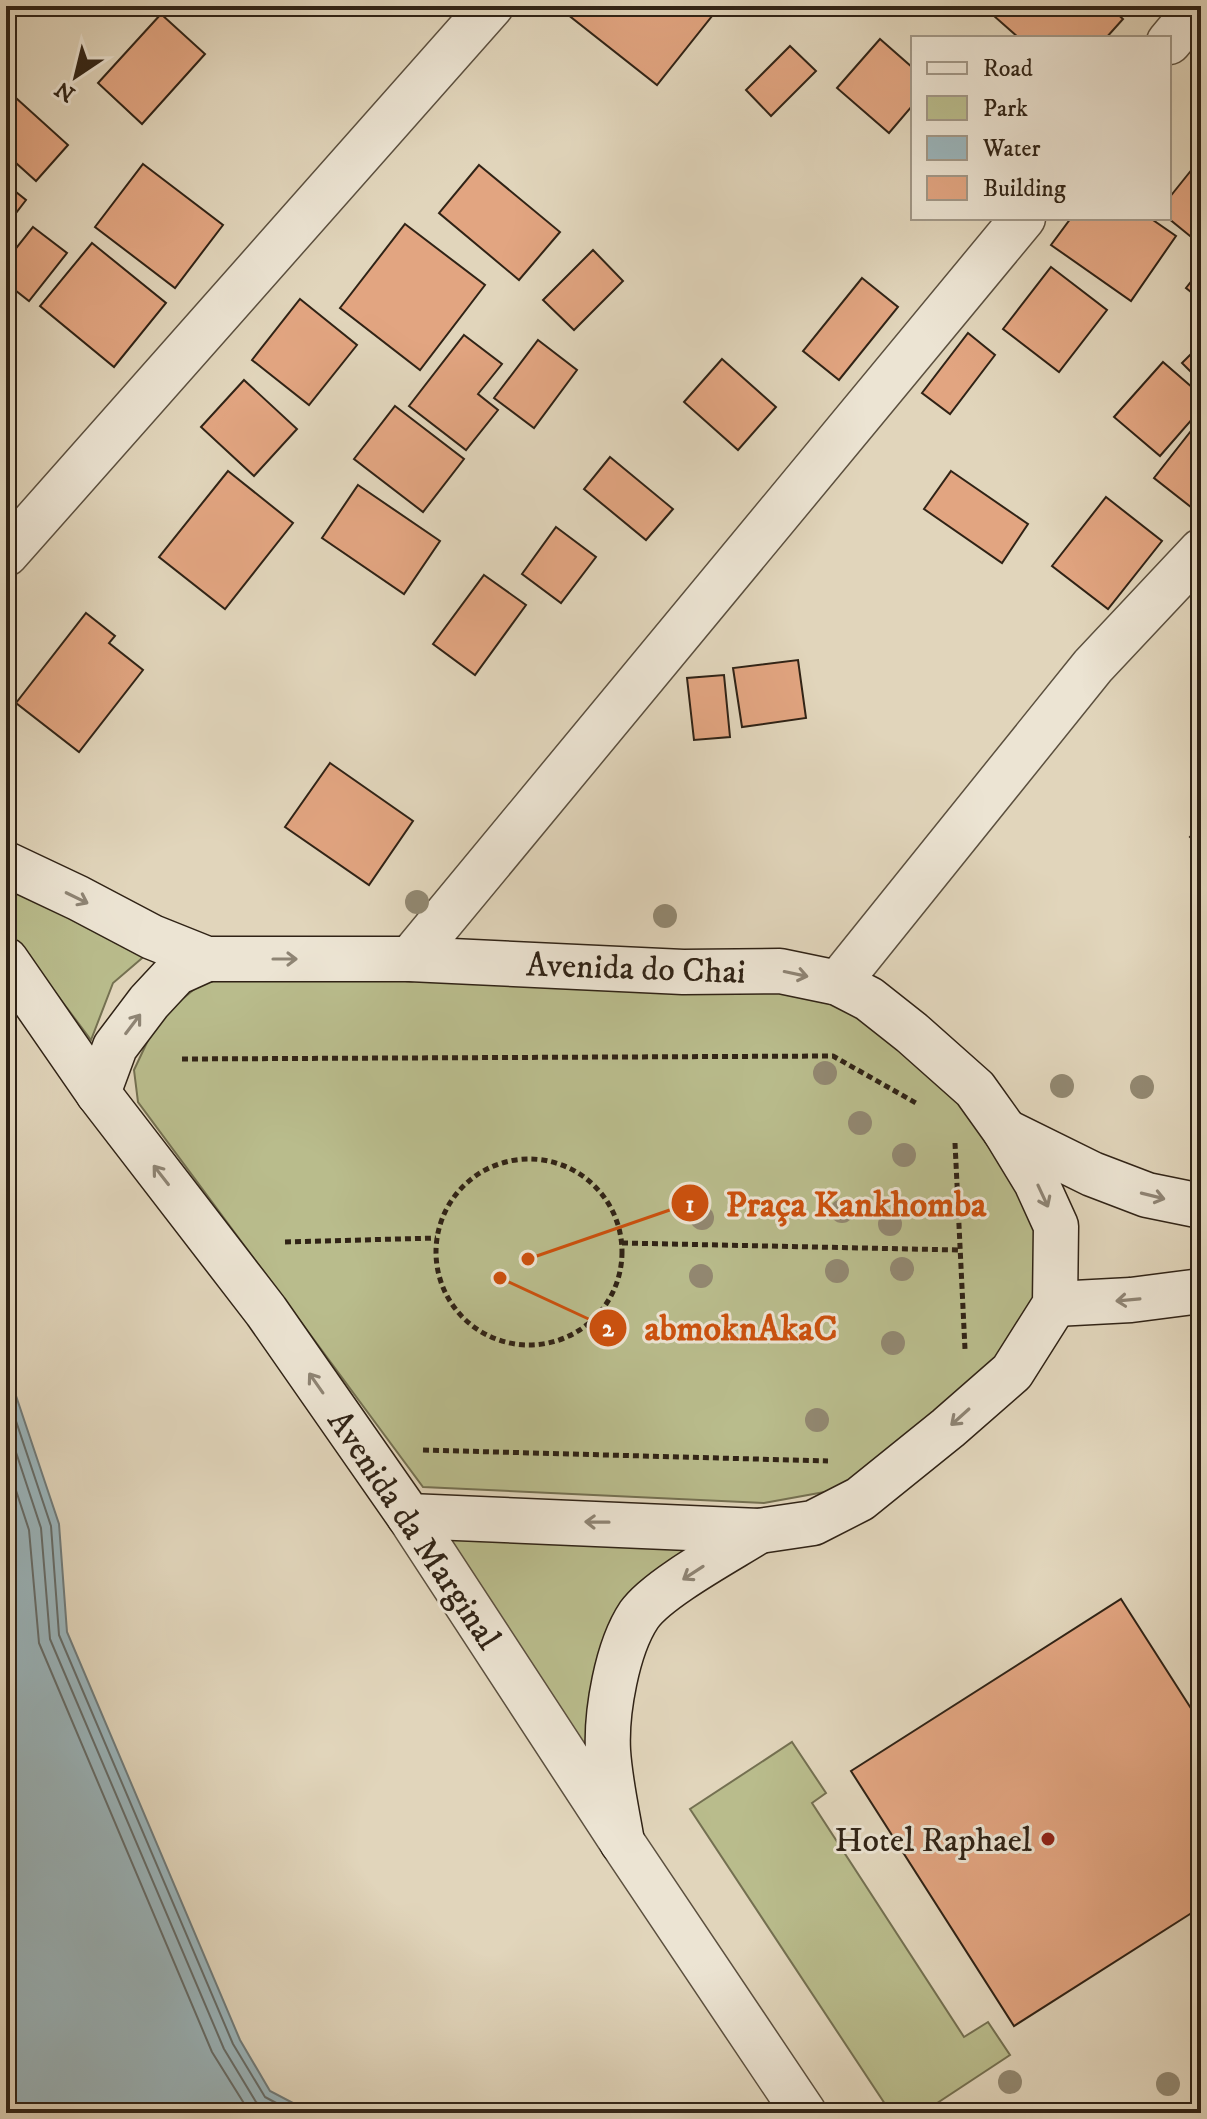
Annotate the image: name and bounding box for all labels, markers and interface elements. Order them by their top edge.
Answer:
north arrow [36,36,116,116]
legend [911,36,1171,220]
text: Road [983,54,1033,84]
text: N [50,75,81,107]
text: Park [983,94,1028,124]
text: Water [982,134,1040,164]
text: Building [983,174,1066,204]
one-way arrow [64,890,88,906]
street label: Avenida do Chai [525,944,746,994]
one-way arrow [271,951,298,967]
one-way arrow [783,967,809,982]
one-way arrow [125,1013,141,1035]
one-way arrow [153,1164,170,1186]
callout: Praça Kankhomba [670,1173,1002,1233]
text: Praça Kankhomba [726,1183,987,1228]
one-way arrow [1036,1184,1051,1208]
one-way arrow [1140,1189,1165,1204]
text: 1 [686,1190,695,1220]
one-way arrow [1115,1293,1142,1308]
callout: abmoknAkaC [588,1298,853,1358]
text: abmoknAkaC [644,1307,838,1352]
text: 2 [602,1314,615,1344]
one-way arrow [308,1373,324,1395]
street label: Avenida da Marginal [318,1402,509,1658]
one-way arrow [951,1408,971,1426]
one-way arrow [584,1515,611,1530]
one-way arrow [682,1566,705,1582]
place label: Hotel Raphael [834,1820,1033,1862]
marker: Hotel Raphael [1039,1830,1057,1848]

